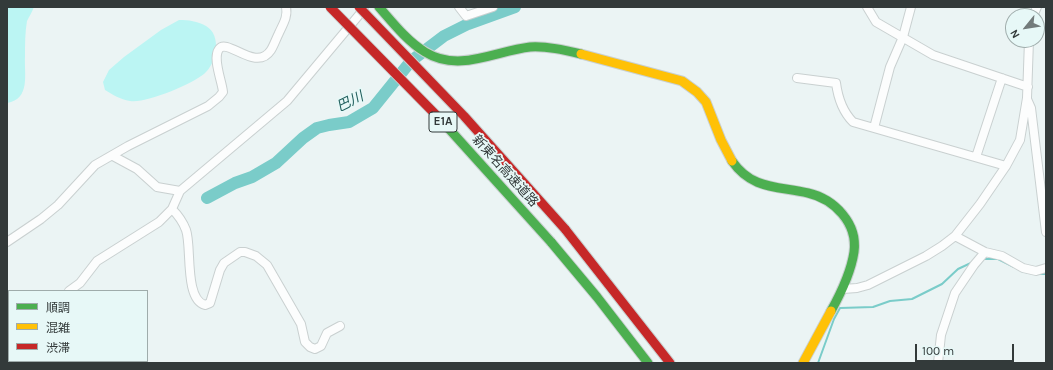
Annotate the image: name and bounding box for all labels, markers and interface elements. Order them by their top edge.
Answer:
north arrow [1005,8,1045,48]
text: N [1007,27,1023,40]
water label: 巴川 [334,88,366,116]
road number: E1A [429,112,457,132]
street label: 新東名高速道路 [469,132,541,210]
legend [8,290,148,362]
text: 順調 [46,301,70,315]
text: 混雑 [46,321,70,335]
scale bar [917,336,1016,362]
text: 渋滞 [46,341,70,355]
text: 100 m [922,344,954,358]

